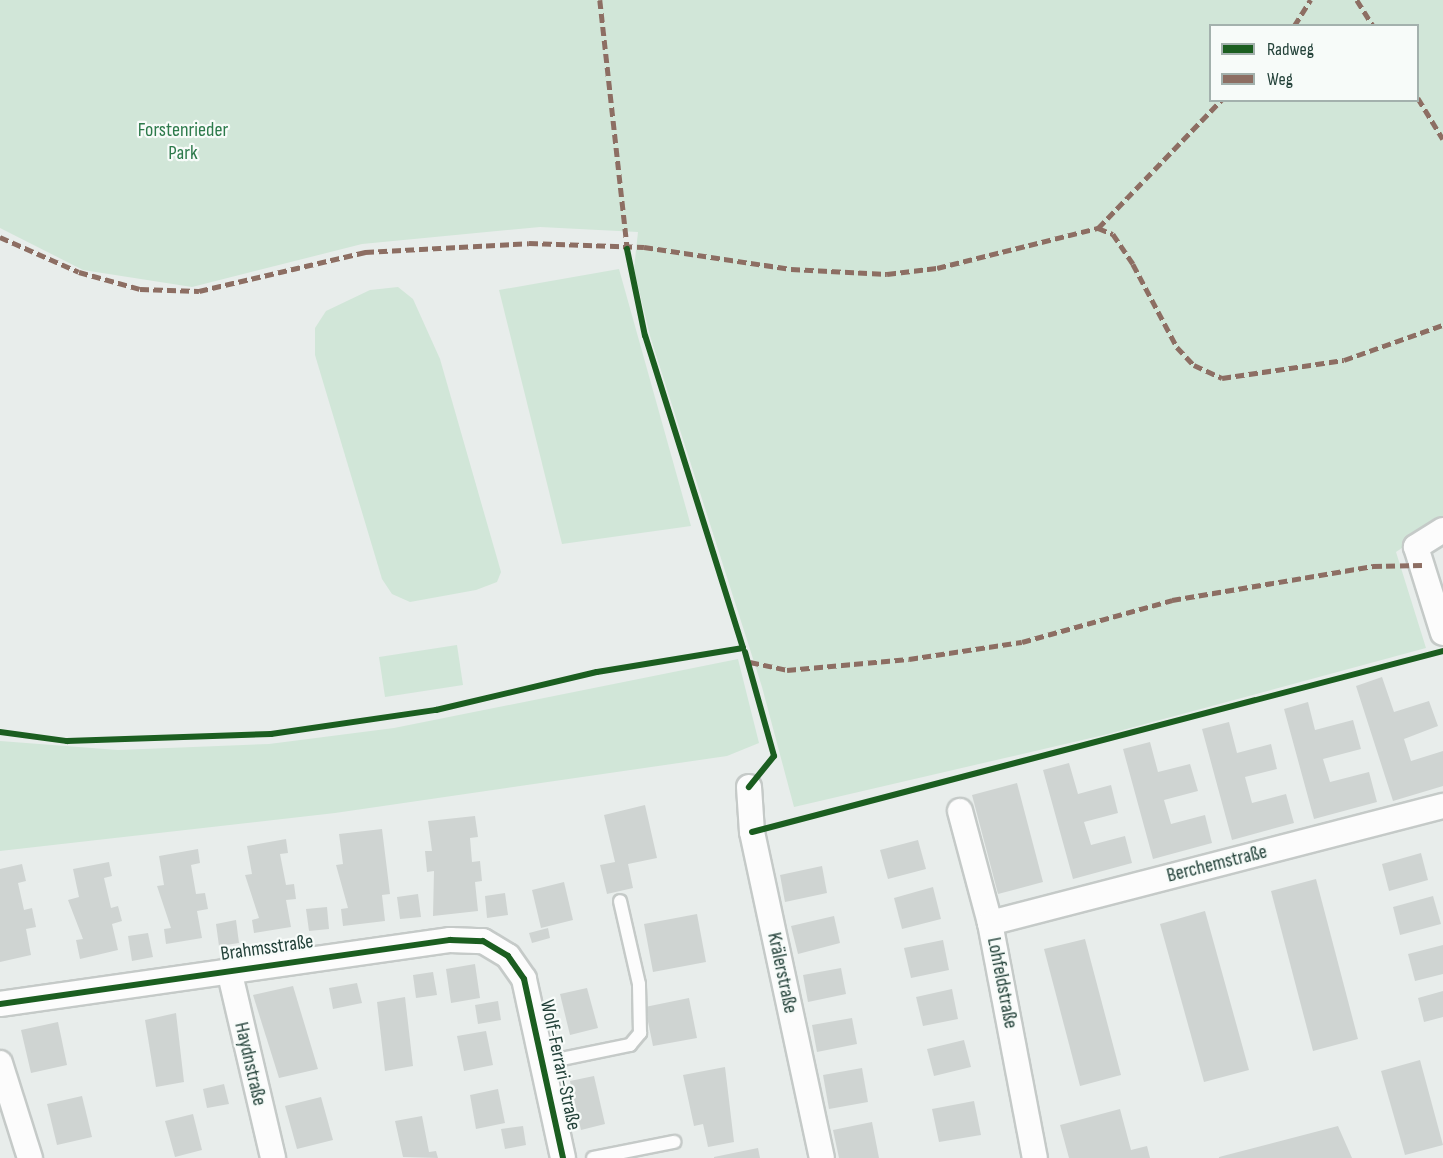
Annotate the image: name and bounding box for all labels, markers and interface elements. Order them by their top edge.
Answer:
legend [1209,24,1419,102]
text: Radweg [1267,39,1314,60]
text: Weg [1267,69,1293,90]
park label: Forstenrieder Park [138,118,228,165]
street label: Berchemstraße [1164,840,1270,888]
street label: Brahmsstraße [219,930,315,966]
street label: Krälerstraße [762,930,802,1016]
street label: Lohfeldstraße [981,935,1023,1031]
street label: Wolf-Ferrari-Straße [534,998,586,1132]
street label: Haydnstraße [229,1020,271,1108]

